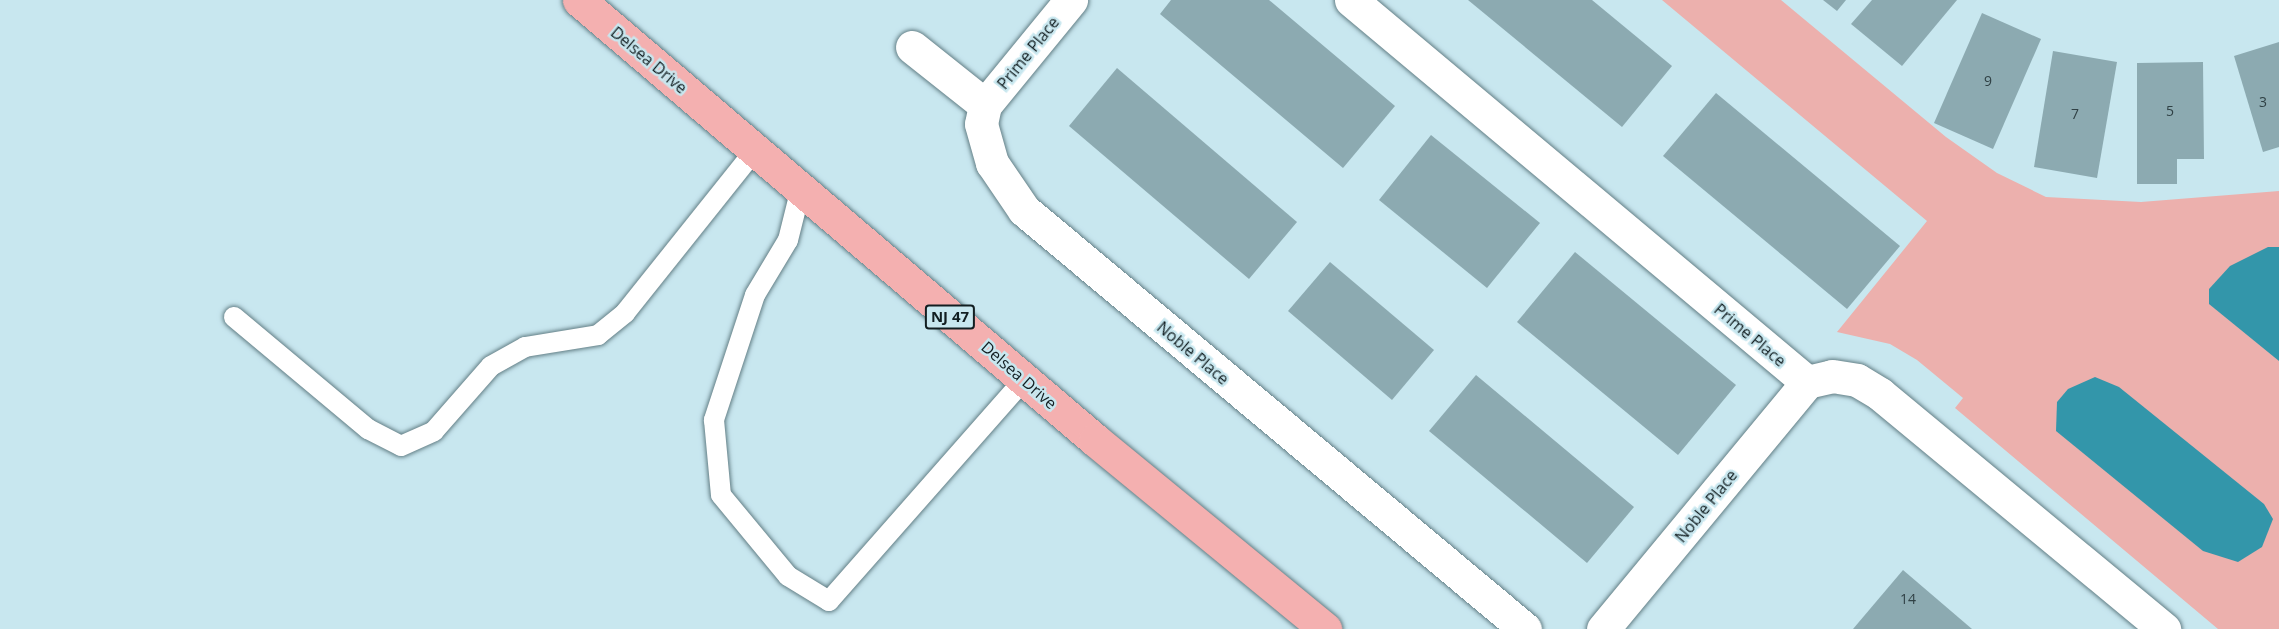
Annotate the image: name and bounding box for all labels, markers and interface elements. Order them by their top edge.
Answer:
street label: Prime Place [993,13,1063,93]
street label: Delsea Drive [607,23,691,97]
house number: 9 [1984,73,1992,89]
house number: 3 [2259,94,2267,110]
house number: 5 [2166,103,2174,119]
house number: 7 [2071,106,2079,122]
street label: Prime Place [1710,300,1790,370]
road number: NJ 47 [924,305,976,329]
street label: Noble Place [1153,317,1233,389]
street label: Delsea Drive [977,337,1061,413]
street label: Noble Place [1671,466,1741,546]
house number: 14 [1900,591,1916,607]

